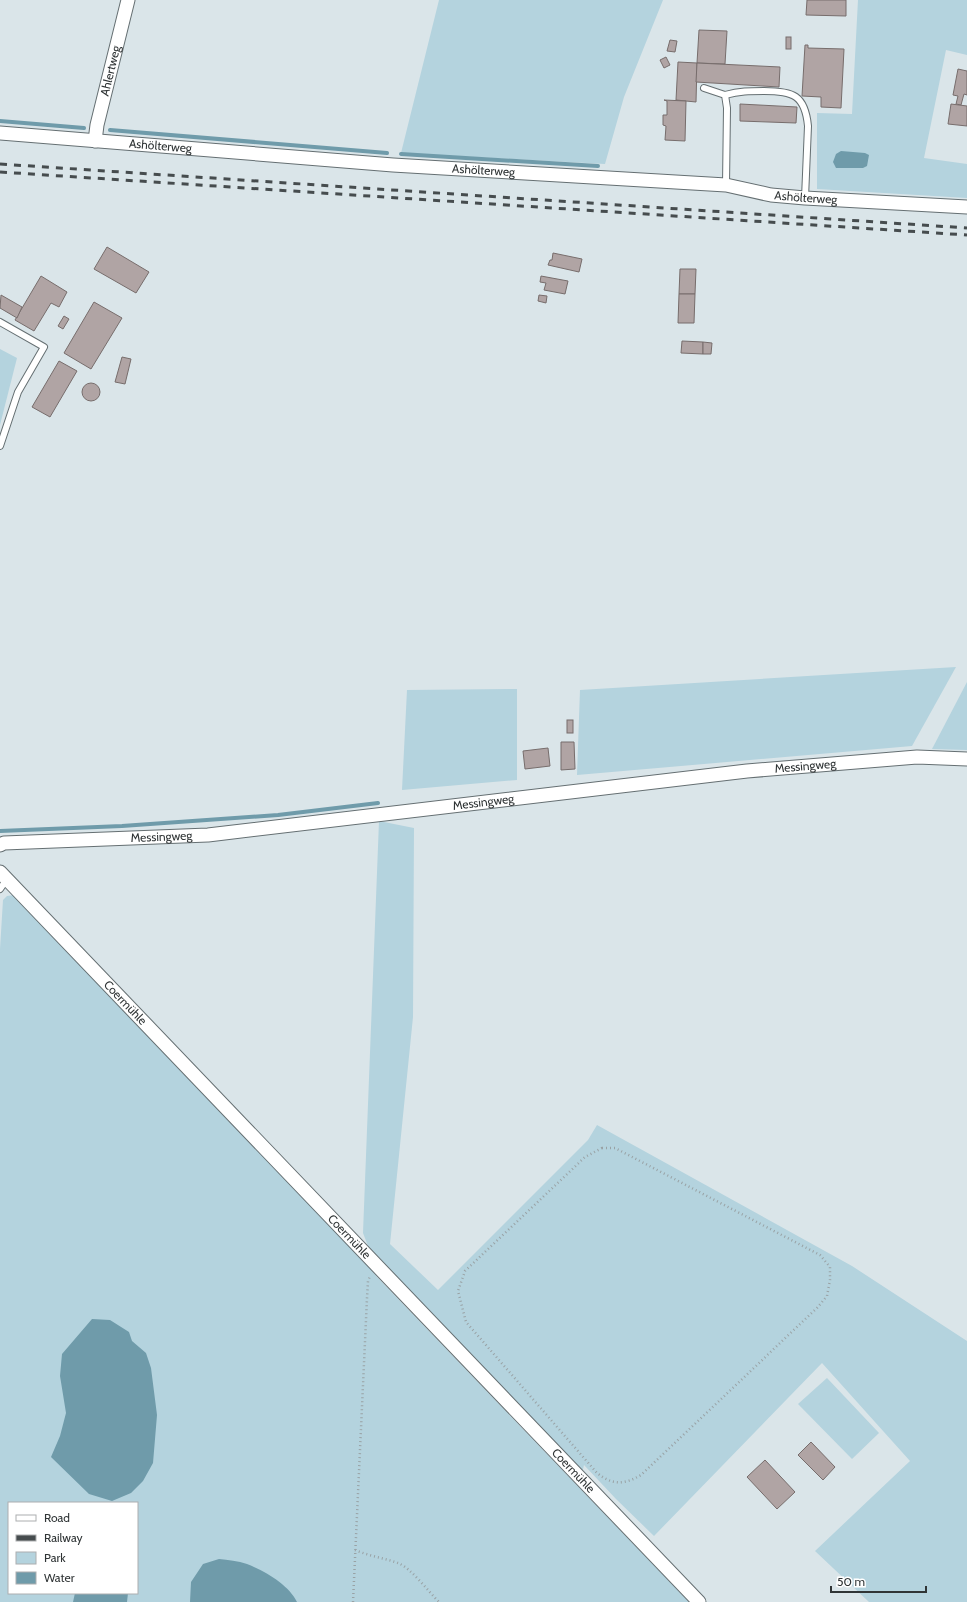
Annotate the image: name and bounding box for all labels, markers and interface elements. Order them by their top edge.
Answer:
street label: Ahlertweg [96,43,124,97]
street label: Ashölterweg [128,136,194,156]
street label: Ashölterweg [452,161,516,179]
street label: Ashölterweg [774,187,839,207]
street label: Messingweg [774,756,838,776]
street label: Messingweg [452,791,516,813]
street label: Messingweg [130,828,194,845]
street label: Coermühle [101,977,150,1028]
street label: Coermühle [325,1211,374,1262]
street label: Coermühle [549,1445,599,1496]
legend [8,1502,138,1594]
text: Road [44,1510,70,1525]
text: Railway [44,1530,82,1545]
text: Park [44,1550,66,1565]
scale bar [831,1568,926,1594]
text: Water [44,1570,75,1585]
text: 50 m [837,1574,865,1589]

